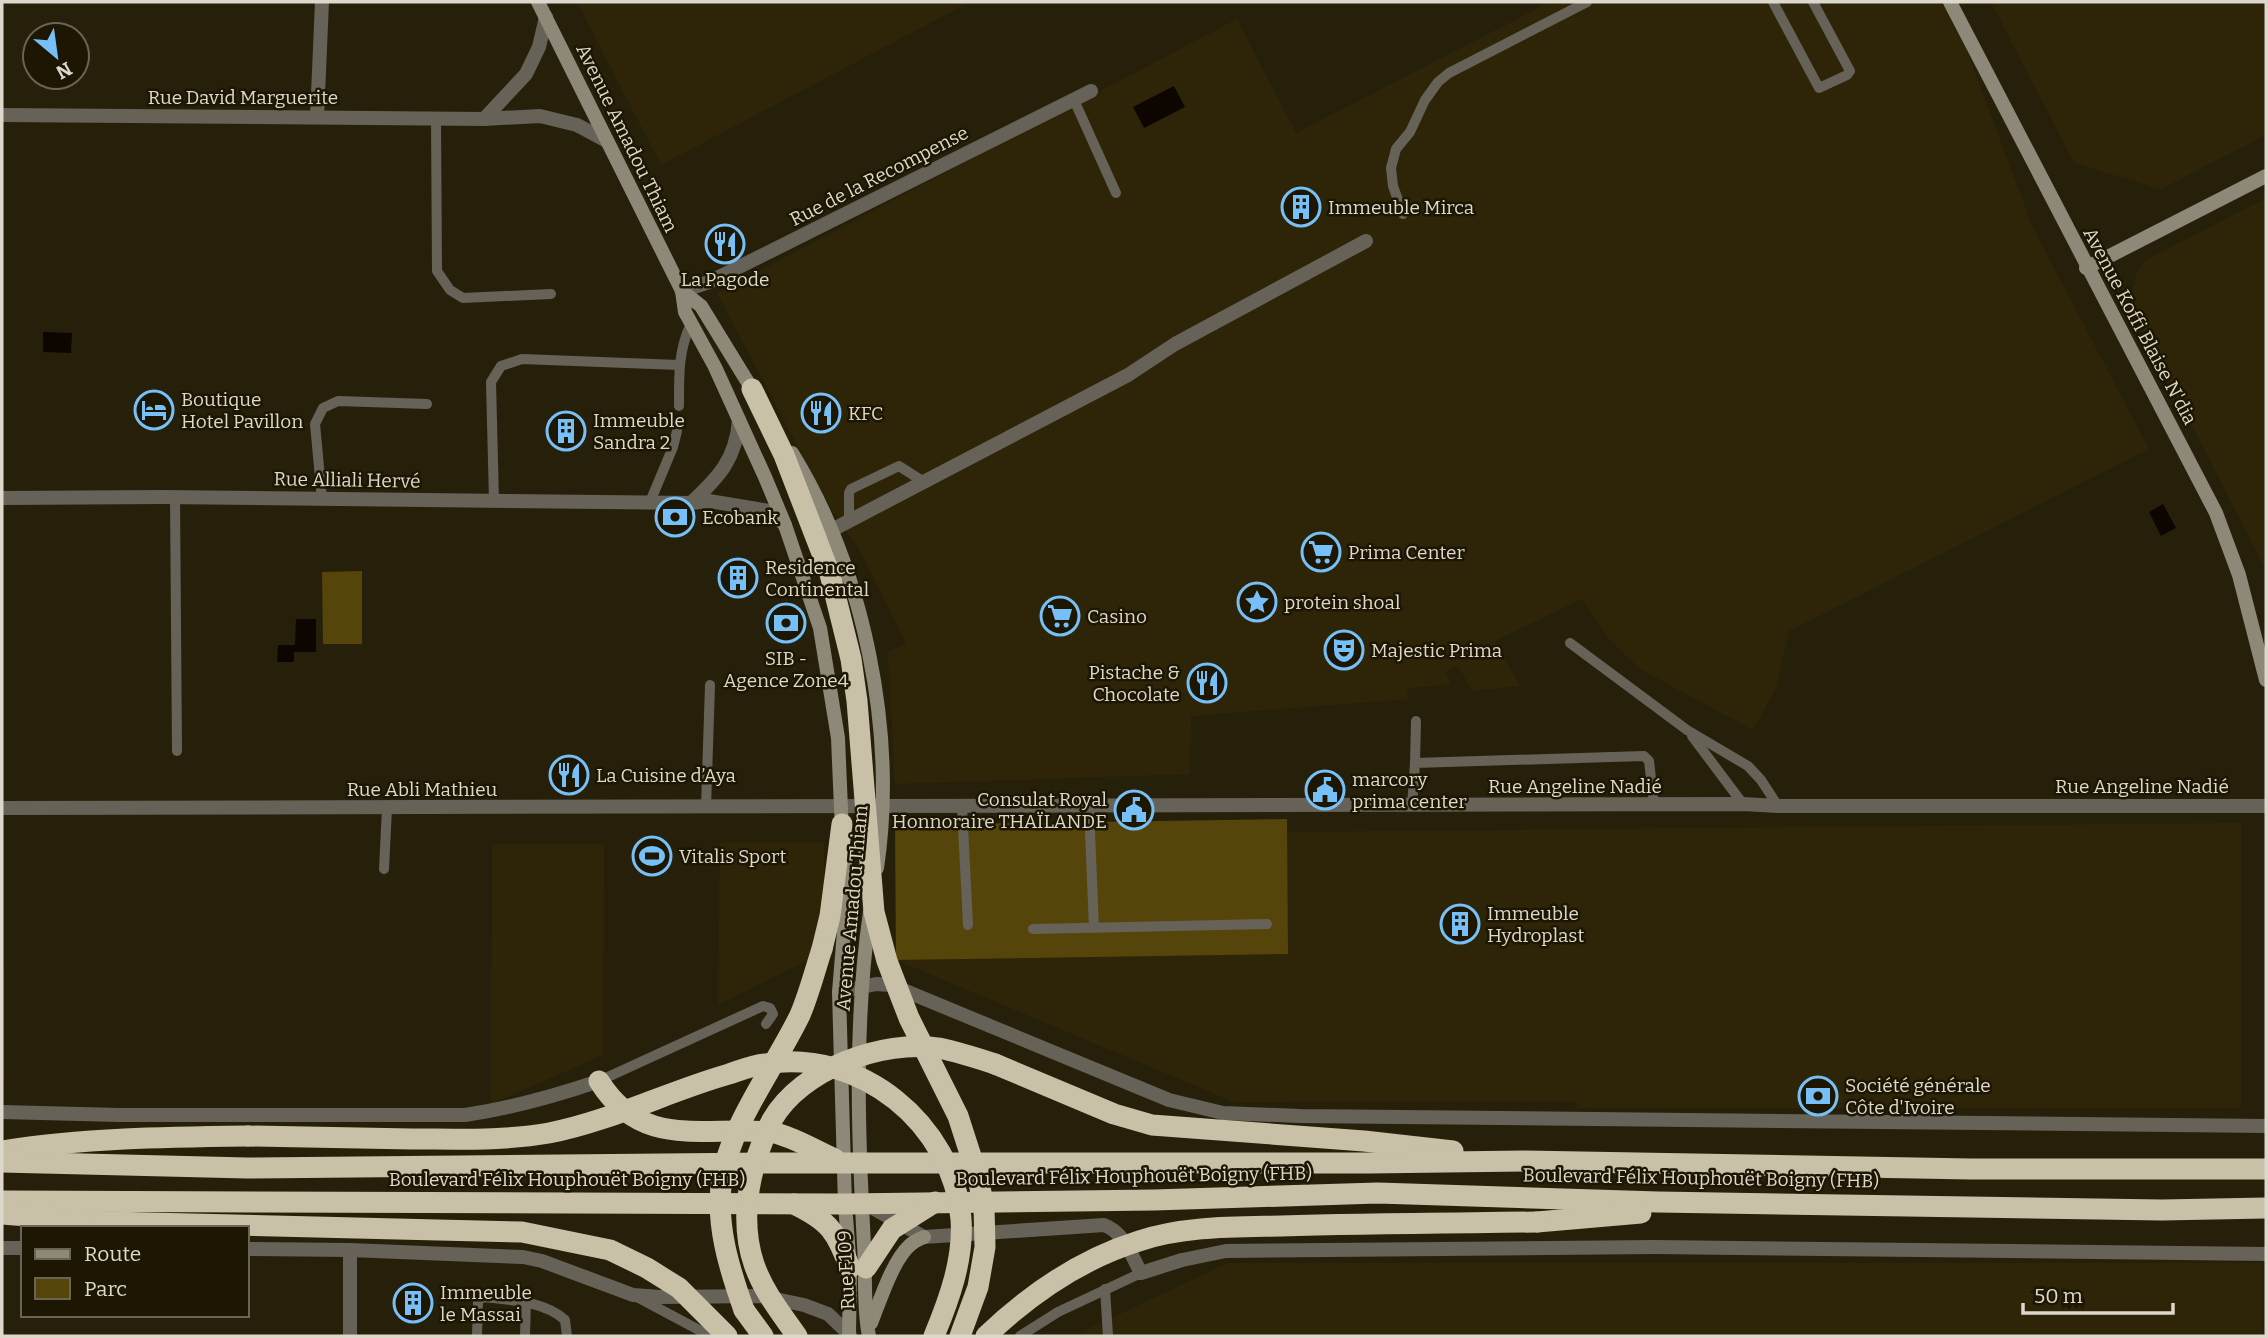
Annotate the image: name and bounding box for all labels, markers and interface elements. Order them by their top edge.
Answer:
north arrow [21,21,91,91]
street label: Avenue Amadou Thiam [571,40,683,236]
text: N [52,57,76,84]
street label: Rue David Marguerite [148,86,338,109]
street label: Rue de la Recompense [786,121,972,231]
building icon: Immeuble Mirca [1280,186,1322,228]
place label: Immeuble Mirca [1328,196,1475,219]
restaurant icon: La Pagode [704,223,746,265]
street label: Avenue Koffi Blaise N'dia [2078,224,2202,429]
place label: La Pagode [681,268,769,291]
place label: Boutique Hotel Pavillon [181,388,303,433]
hotel icon: Boutique Hotel Pavillon [133,389,175,431]
restaurant icon: KFC [800,392,842,434]
place label: KFC [848,402,883,425]
place label: Immeuble Sandra 2 [593,409,685,454]
building icon: Immeuble Sandra 2 [545,410,587,452]
street label: Rue Alliali Hervé [273,467,421,493]
bank icon: Ecobank [654,496,696,538]
place label: Ecobank [702,506,778,529]
supermarket icon: Prima Center [1300,531,1342,573]
place label: Prima Center [1348,541,1465,564]
place label: Residence Continental [765,556,869,601]
building icon: Residence Continental [717,557,759,599]
place icon: protein shoal [1236,581,1278,623]
place label: protein shoal [1284,591,1400,614]
supermarket icon: Casino [1039,595,1081,637]
bank icon: SIB - Agence Zone4 [765,602,807,644]
place label: Casino [1087,605,1147,628]
theatre icon: Majestic Prima [1323,629,1365,671]
place label: Majestic Prima [1371,639,1503,662]
place label: SIB - Agence Zone4 [723,647,849,692]
place label: Pistache & Chocolate [1089,661,1180,706]
restaurant icon: Pistache & Chocolate [1186,662,1228,704]
restaurant icon: La Cuisine d’Aya [548,754,590,796]
place label: La Cuisine d’Aya [596,764,737,787]
place label: marcory prima center [1352,768,1467,813]
public building icon: marcory prima center [1304,769,1346,811]
street label: Rue Angeline Nadié [1488,775,1662,798]
street label: Rue Angeline Nadié [2055,775,2229,798]
street label: Rue Abli Mathieu [347,778,498,801]
place label: Consulat Royal Honnoraire THAÏLANDE [892,788,1107,833]
public building icon: Consulat Royal Honnoraire THAÏLANDE [1113,789,1155,831]
street label: Avenue Amadou Thiam [832,804,872,1012]
sports icon: Vitalis Sport [631,835,673,877]
place label: Vitalis Sport [679,845,787,868]
place label: Immeuble Hydroplast [1487,902,1584,947]
building icon: Immeuble Hydroplast [1439,903,1481,945]
place label: Société générale Côte d'Ivoire [1845,1074,1991,1119]
bank icon: Société générale Côte d'Ivoire [1797,1075,1839,1117]
street label: Boulevard Félix Houphouët Boigny (FHB) [956,1161,1312,1191]
street label: Boulevard Félix Houphouët Boigny (FHB) [1523,1163,1879,1193]
street label: Boulevard Félix Houphouët Boigny (FHB) [389,1168,745,1191]
legend [21,1226,248,1317]
street label: Rue F109 [832,1229,860,1311]
text: Route [84,1241,141,1267]
scale bar [2023,1272,2174,1316]
text: Parc [84,1276,127,1302]
place label: Immeuble le Massai [440,1281,532,1326]
building icon: Immeuble le Massai [392,1282,434,1324]
text: 50 m [2034,1283,2083,1309]

